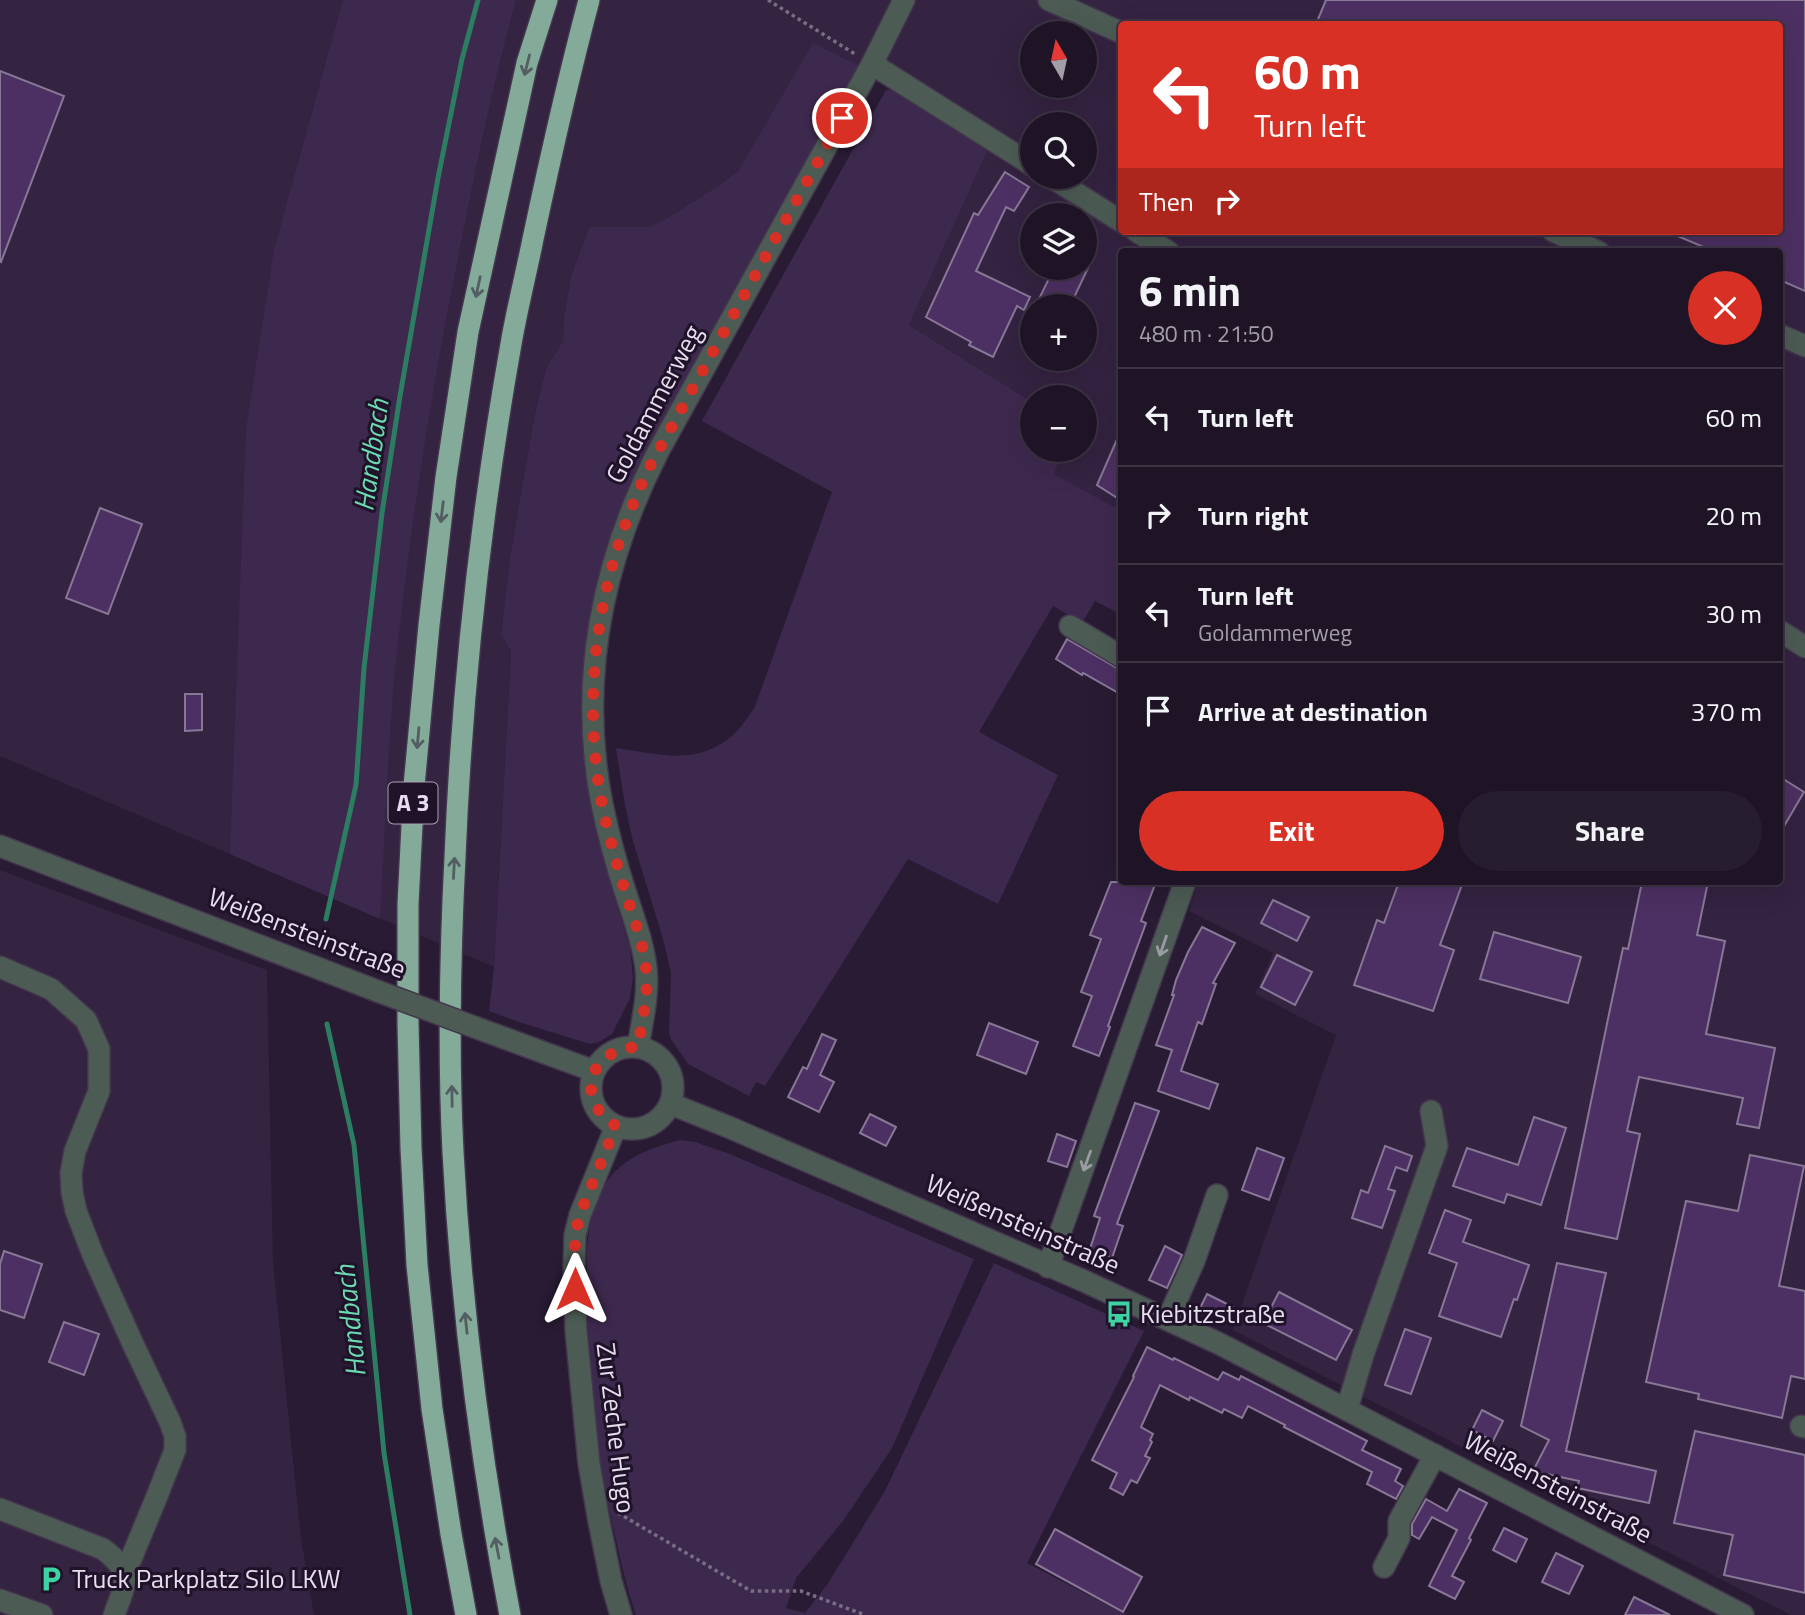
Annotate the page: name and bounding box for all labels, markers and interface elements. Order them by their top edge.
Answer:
north arrow [1020,21,1097,98]
map controls [1020,21,1097,462]
text: 60 m [1254,33,1361,108]
icon: left [1139,49,1230,140]
one-way arrow [520,53,533,76]
pin [812,88,872,148]
icon: arrive [823,99,861,137]
text: Turn left [1254,101,1366,149]
button: search [1020,112,1097,189]
text: Then [1139,182,1194,221]
icon: right [1208,182,1246,220]
button: layers [1020,203,1097,280]
text: 6 min [1139,258,1241,322]
button: close [1688,271,1762,345]
one-way arrow [470,275,484,298]
button: + [1020,294,1097,371]
text: 480 m · 21:50 [1139,316,1274,351]
street label: Goldammerweg [595,318,712,490]
button: − [1020,385,1097,462]
water label: Handbach [341,395,400,514]
icon: left [1139,398,1177,436]
text: Turn left [1198,398,1293,437]
text: 60 m [1705,398,1762,437]
icon: right [1139,496,1177,534]
text: Turn right [1198,496,1309,535]
text: 20 m [1705,496,1762,535]
one-way arrow [435,500,448,523]
text: Turn left [1198,576,1293,615]
icon: left [1139,594,1177,632]
text: 30 m [1705,594,1762,633]
text: Goldammerweg [1198,615,1352,650]
icon: arrive [1139,692,1177,730]
text: Arrive at destination [1198,692,1428,731]
text: 370 m [1691,692,1762,731]
one-way arrow [411,726,424,749]
road number: A 3 [388,782,438,824]
button: Exit [1139,791,1444,871]
button: Share [1458,791,1762,871]
one-way arrow [448,857,461,880]
street label: Weißensteinstraße [203,877,412,988]
one-way arrow [1156,935,1168,957]
one-way arrow [445,1084,459,1107]
one-way arrow [1080,1149,1092,1171]
street label: Weißensteinstraße [920,1163,1126,1284]
position arrow [538,1252,612,1326]
water label: Handbach [322,1262,377,1379]
place label: Kiebitzstraße [1140,1294,1285,1333]
bus stop icon: Kiebitzstraße [1104,1299,1134,1329]
one-way arrow [460,1312,473,1334]
street label: Zur Zeche Hugo [587,1340,646,1515]
street label: Weißensteinstraße [1457,1420,1660,1553]
one-way arrow [490,1537,503,1560]
place label: Truck Parkplatz Silo LKW [72,1559,340,1598]
parking icon: Truck Parkplatz Silo LKW [36,1564,66,1594]

